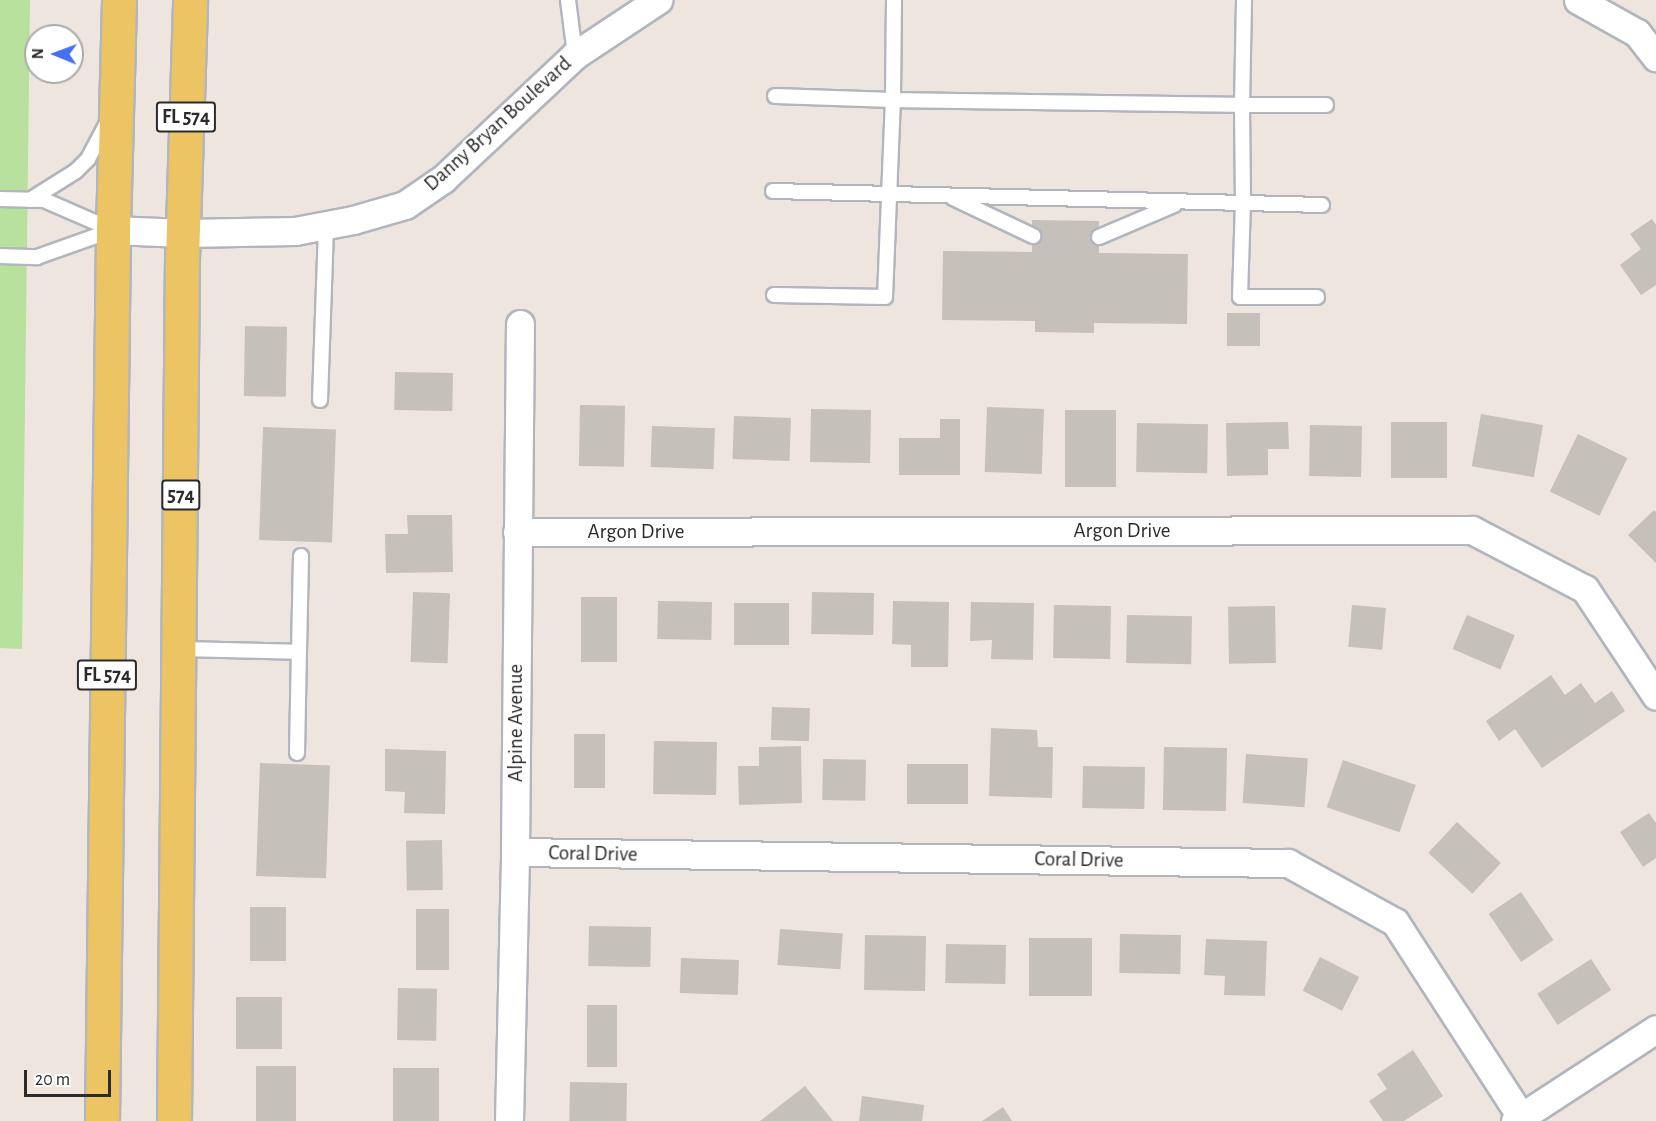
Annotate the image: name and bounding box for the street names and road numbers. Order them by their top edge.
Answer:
street label: Danny Bryan Boulevard [419,51,577,197]
road number: FL 574 [154,100,218,134]
road number: 574 [160,478,202,512]
street label: Argon Drive [1073,518,1171,544]
street label: Argon Drive [587,519,685,545]
road number: FL 574 [76,658,138,692]
street label: Alpine Avenue [503,664,529,782]
street label: Coral Drive [548,841,638,867]
street label: Coral Drive [1034,847,1124,873]

